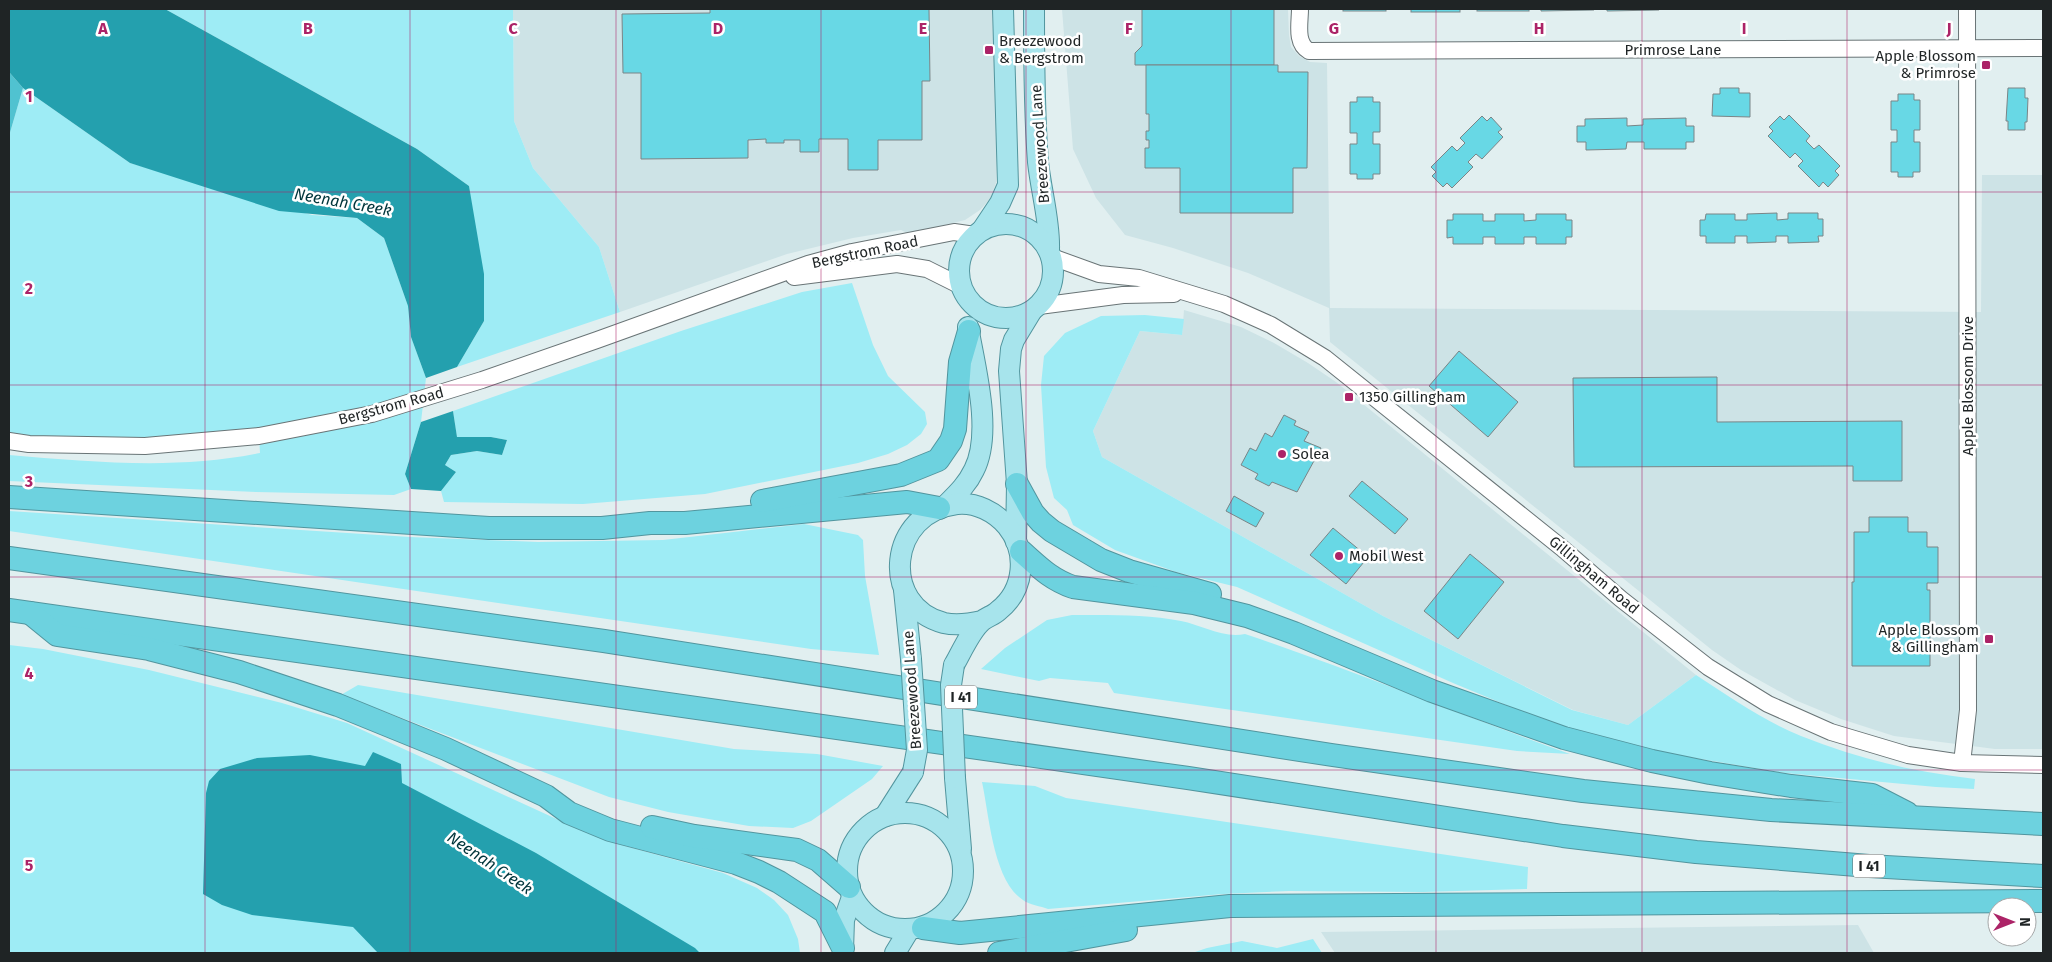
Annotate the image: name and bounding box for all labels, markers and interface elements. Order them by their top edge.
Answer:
text: A [97,19,108,38]
text: B [303,19,313,38]
text: C [508,19,518,38]
text: D [713,19,723,38]
text: E [919,19,927,38]
text: F [1125,19,1133,38]
text: G [1329,19,1339,38]
text: H [1534,19,1544,38]
text: I [1742,19,1746,38]
text: J [1945,19,1952,38]
place label: Breezewood & Bergstrom [999,32,1084,67]
street label: Primrose Lane [1625,41,1722,59]
marker: Breezewood & Bergstrom [983,44,995,56]
place label: Apple Blossom & Primrose [1875,47,1976,82]
marker: Apple Blossom & Primrose [1980,59,1992,71]
street label: Breezewood Lane [1027,84,1053,204]
text: 1 [25,87,33,106]
water label: Neenah Creek [293,184,393,220]
street label: Bergstrom Road [810,232,920,272]
text: 2 [25,279,33,298]
street label: Apple Blossom Drive [1959,316,1977,456]
street label: Bergstrom Road [336,383,446,429]
place label: 1350 Gillingham [1359,388,1466,406]
marker: 1350 Gillingham [1343,391,1355,403]
place label: Solea [1292,445,1329,463]
marker: Solea [1276,448,1288,460]
text: 3 [24,472,33,491]
street label: Gillingham Road [1545,532,1643,618]
place label: Mobil West [1349,547,1424,565]
marker: Mobil West [1333,550,1345,562]
place label: Apple Blossom & Gillingham [1878,621,1979,656]
street label: Breezewood Lane [899,630,925,750]
marker: Apple Blossom & Gillingham [1983,633,1995,645]
text: 4 [24,664,34,683]
road number: I 41 [945,686,977,709]
water label: Neenah Creek [444,828,536,899]
road number: I 41 [1853,854,1885,878]
text: 5 [25,856,34,875]
north arrow [1987,897,2037,947]
text: N [2016,917,2033,927]

